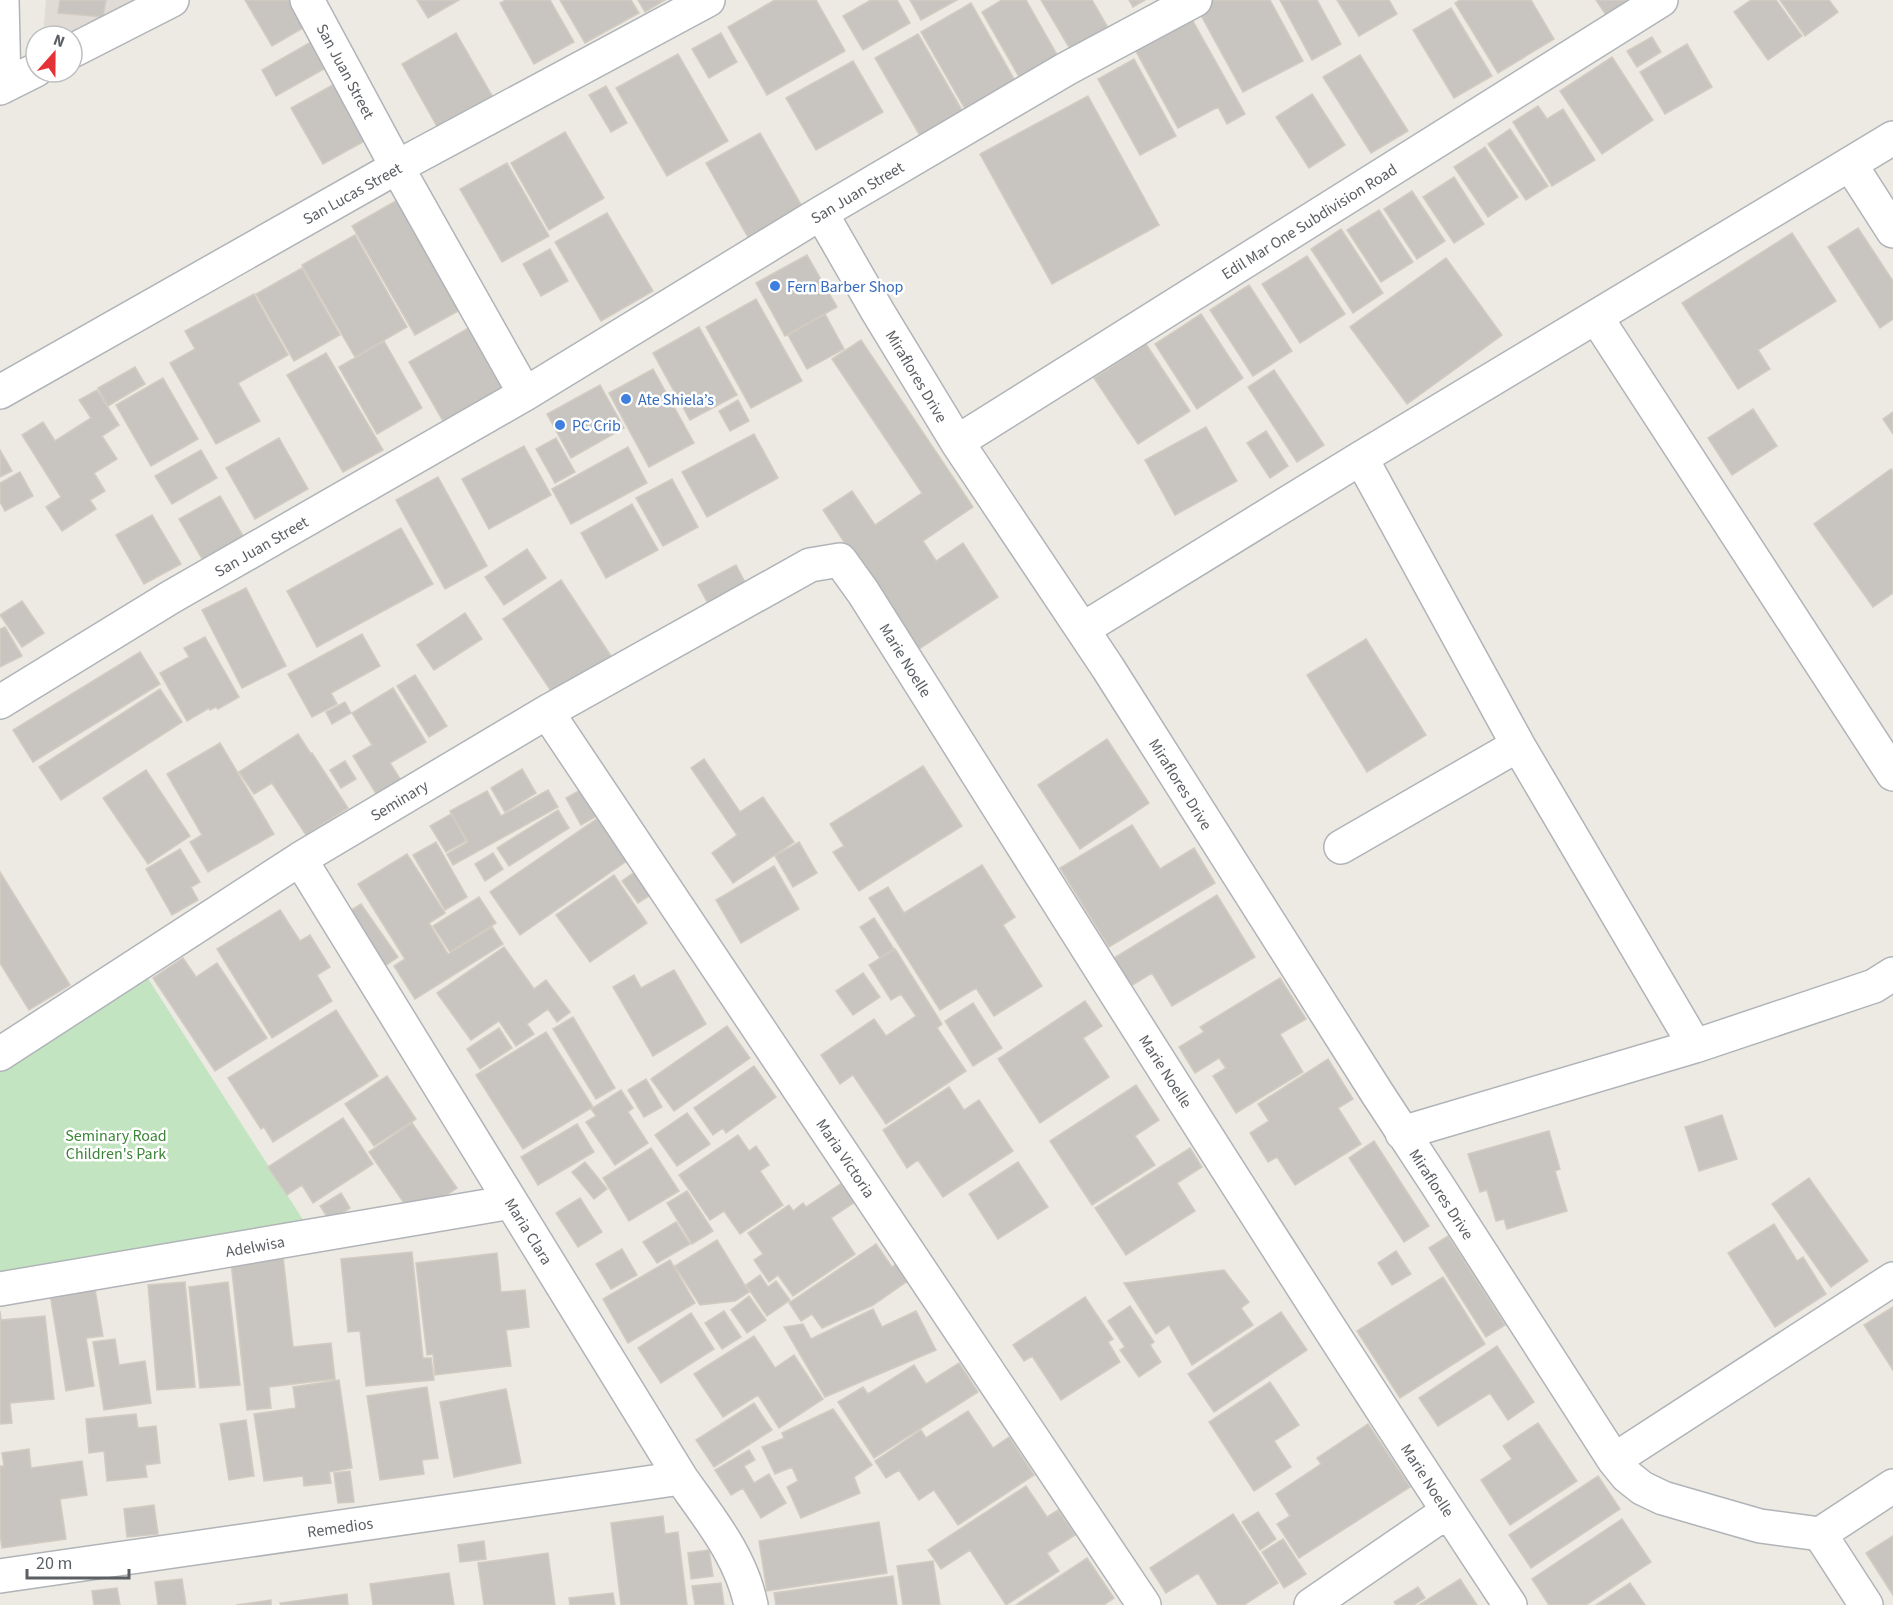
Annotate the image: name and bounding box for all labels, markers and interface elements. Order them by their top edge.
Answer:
street label: San Juan Street [311,20,380,124]
north arrow [24,24,84,84]
text: N [50,29,68,53]
street label: San Juan Street [807,156,909,229]
street label: San Lucas Street [299,157,406,230]
street label: Edil Mar One Subdivision Road [1218,159,1402,285]
place label: Fern Barber Shop [787,276,904,298]
marker: Fern Barber Shop [768,279,782,293]
street label: Miraflores Drive [880,326,952,427]
place label: Ate Shiela’s [638,389,714,411]
marker: Ate Shiela’s [619,392,633,406]
place label: PC Crib [572,415,621,437]
marker: PC Crib [553,418,567,432]
street label: San Juan Street [211,511,313,583]
street label: Marie Noelle [874,619,937,702]
street label: Miraflores Drive [1143,735,1217,835]
street label: Seminary [366,775,433,827]
street label: Marie Noelle [1133,1031,1197,1113]
street label: Maria Victoria [811,1115,880,1203]
park label: Seminary Road Children's Park [65,1125,167,1165]
street label: Miraflores Drive [1404,1145,1479,1244]
street label: Maria Clara [499,1194,557,1269]
street label: Adelwisa [224,1231,287,1263]
street label: Marie Noelle [1395,1440,1459,1522]
street label: Remedios [306,1512,375,1543]
scale bar [27,1542,129,1580]
text: 20 m [36,1551,72,1576]

